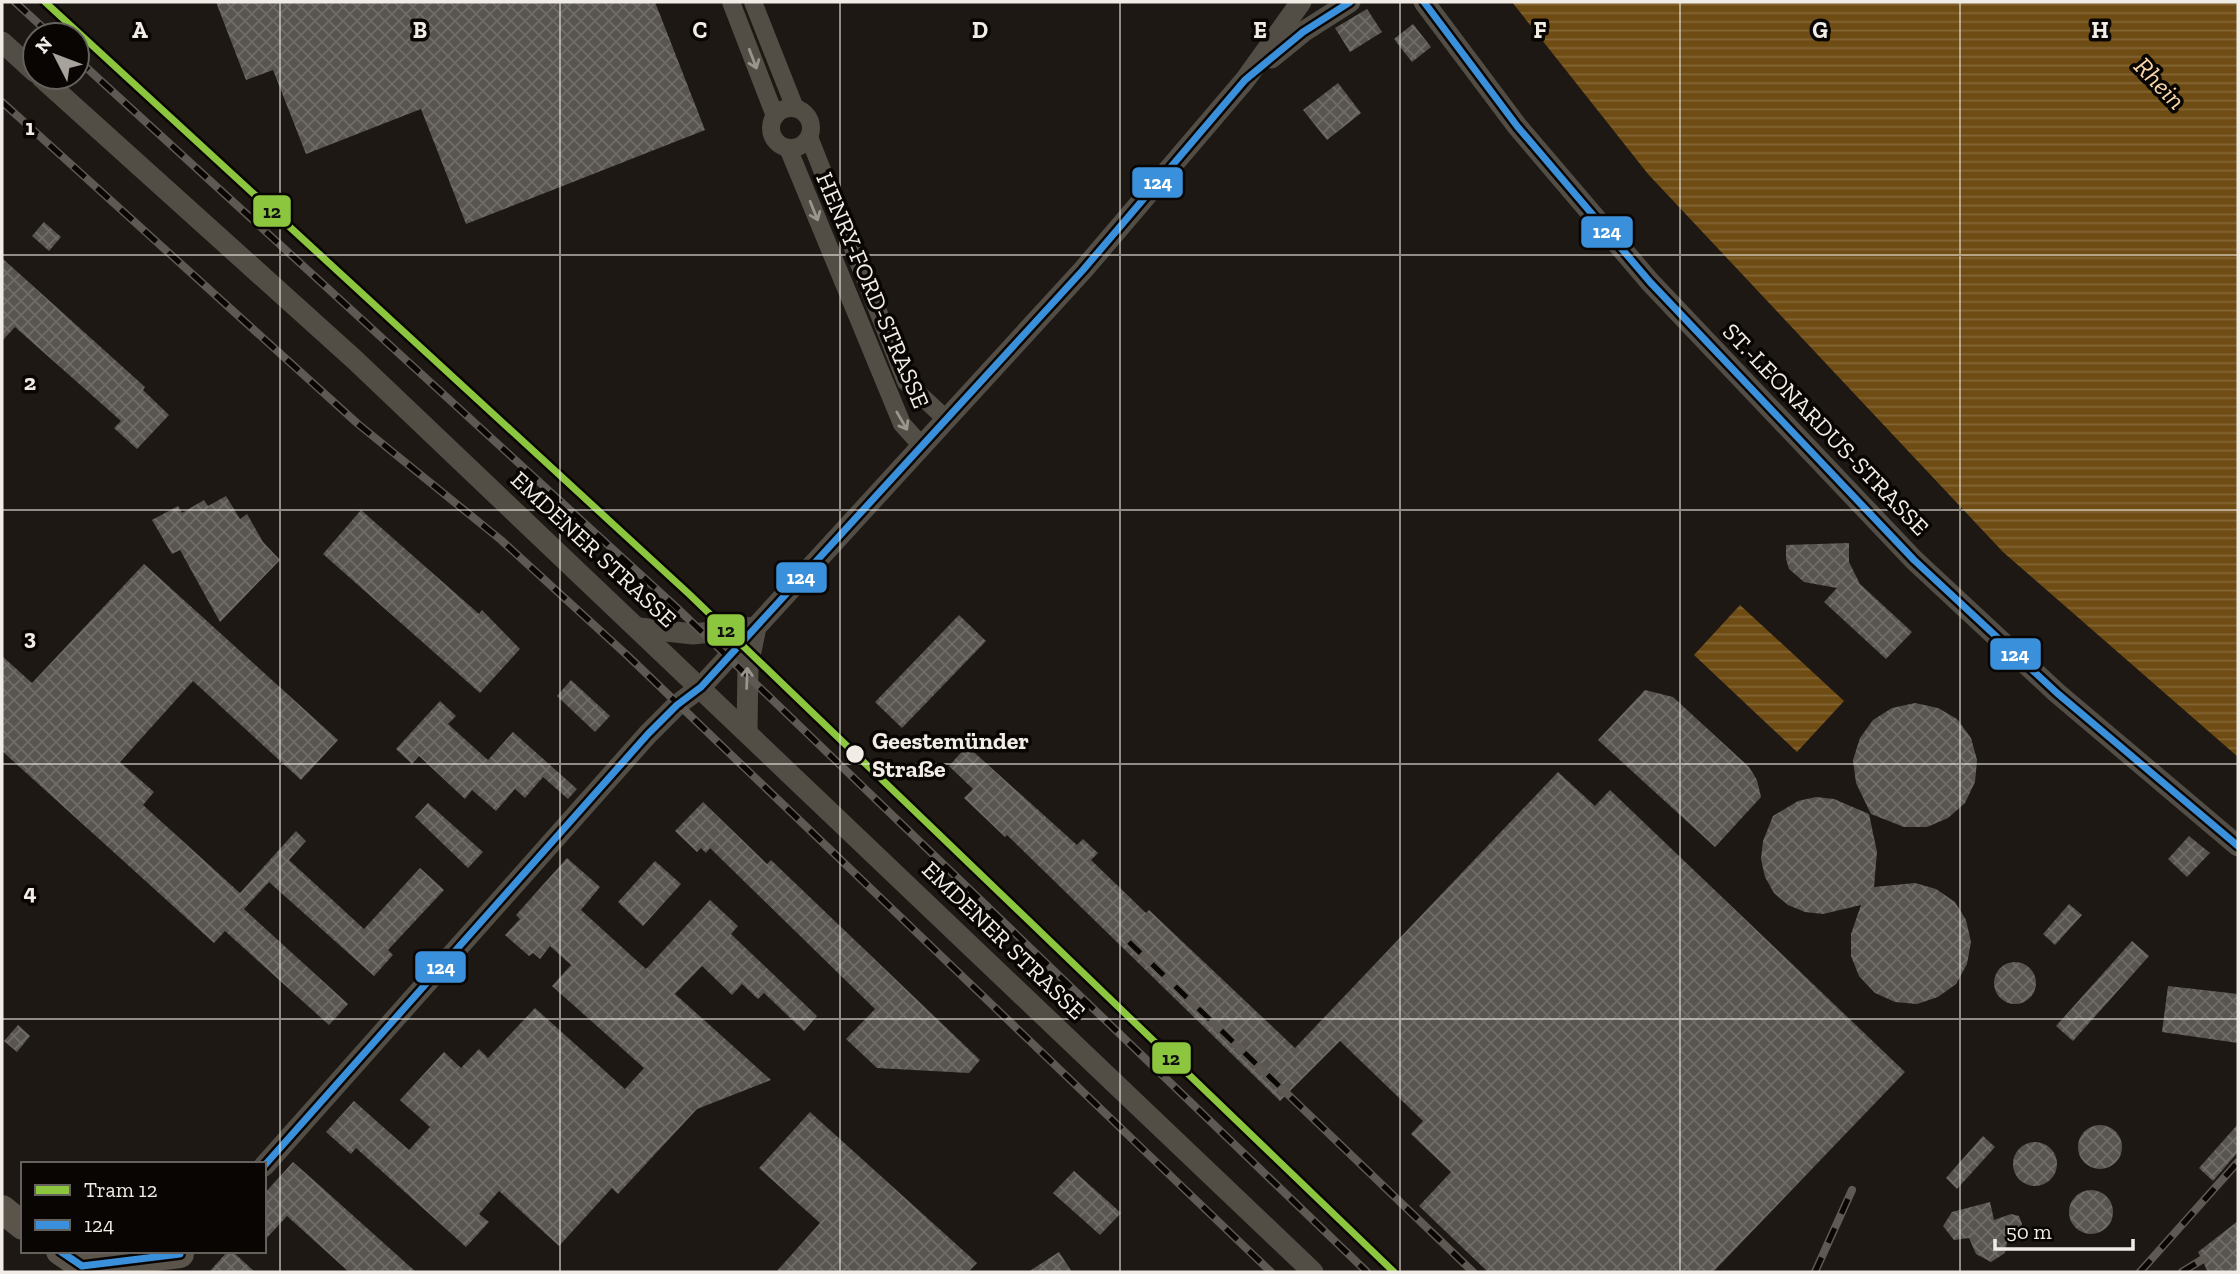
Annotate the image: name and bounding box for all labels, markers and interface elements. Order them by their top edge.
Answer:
text: A [132,16,148,44]
text: B [413,16,427,44]
text: C [693,16,707,44]
text: D [972,16,988,44]
text: E [1253,16,1267,44]
text: F [1533,16,1547,44]
text: G [1812,16,1828,44]
text: H [2091,16,2109,44]
north arrow [21,21,91,91]
text: N [30,32,57,58]
one-way arrow [748,47,760,69]
water label: Rhein [2128,50,2192,116]
text: 1 [25,113,35,141]
line badge: 124 [1131,166,1184,199]
street label: HENRY-FORD-STRASSE [810,168,936,412]
text: 124 [1144,171,1173,194]
line badge: 12 [252,194,292,228]
text: 12 [263,200,281,223]
one-way arrow [808,200,821,222]
line badge: 124 [1580,215,1634,249]
text: 124 [1593,220,1622,243]
street label: ST.-LEONARDUS-STRASSE [1717,317,1935,541]
text: 2 [24,368,36,396]
one-way arrow [895,410,909,430]
street label: EMDENER STRASSE [505,465,683,633]
line badge: 124 [775,561,828,594]
text: 124 [787,566,816,589]
line badge: 12 [706,613,746,647]
text: 12 [717,619,735,642]
text: 3 [24,623,36,651]
line badge: 124 [1989,637,2042,671]
text: 124 [2001,643,2030,666]
one-way arrow [741,667,754,690]
place label: Geestemünder Straße [872,726,1029,783]
marker: Geestemünder Straße [844,743,866,765]
street label: EMDENER STRASSE [916,855,1092,1025]
text: 4 [23,878,37,906]
line badge: 124 [414,950,467,984]
text: 124 [427,956,456,979]
line badge: 12 [1151,1041,1192,1075]
text: 12 [1162,1047,1180,1070]
legend [21,1162,266,1253]
text: Tram 12 [84,1177,157,1202]
scale bar [1995,1208,2133,1252]
text: 124 [84,1212,114,1237]
text: 50 m [2006,1219,2052,1244]

